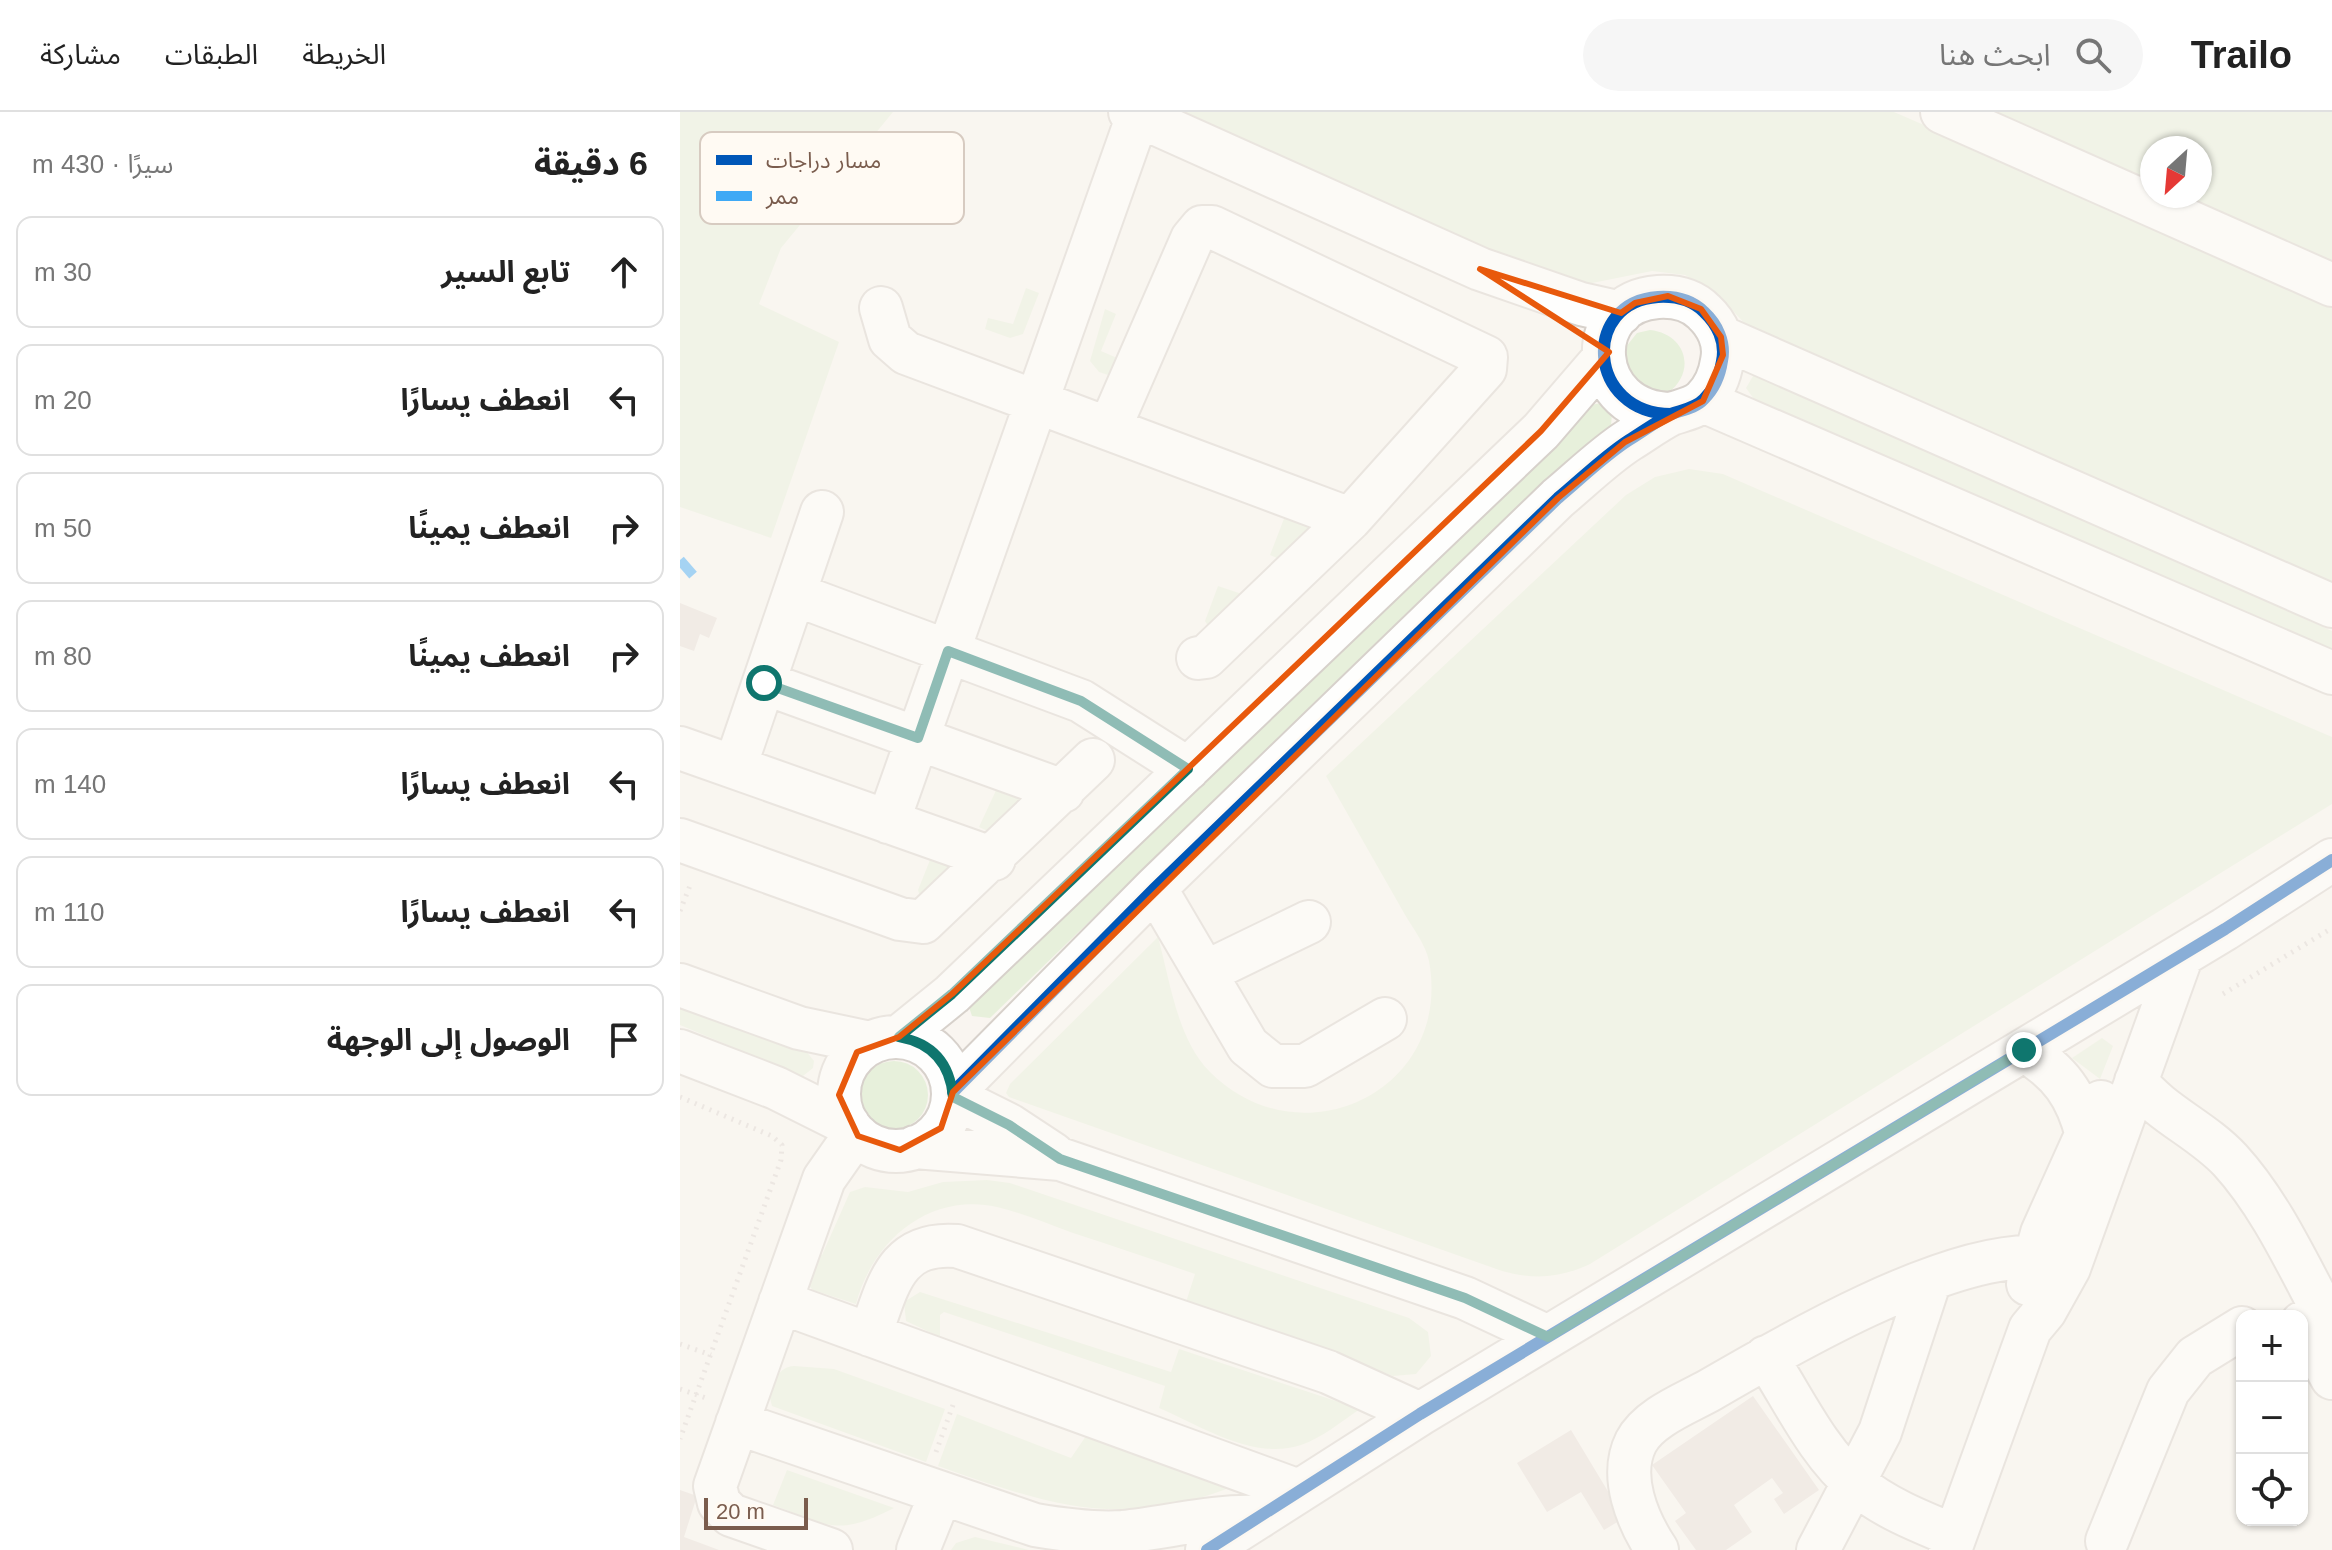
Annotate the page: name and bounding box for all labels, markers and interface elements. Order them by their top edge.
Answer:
search box [1583,19,2143,91]
icon: search [2071,33,2115,77]
text: Trailo [2191,34,2292,76]
text: ابحث هنا [1939,38,2051,71]
text: مشاركة [40,39,121,70]
text: الطبقات [165,39,258,70]
text: الخريطة [302,39,386,70]
legend [700,132,964,224]
north arrow [2140,136,2212,208]
text: 6 دقيقة [534,144,648,182]
text: مسار دراجات [766,148,881,174]
text: سيرًا · 430 m [32,149,173,179]
text: ممر [765,184,799,209]
icon: ahead [602,250,646,294]
text: تابع السير [441,255,570,288]
text: 30 m [34,257,92,287]
icon: left [602,378,646,422]
text: انعطف يسارًا [401,383,570,416]
text: 20 m [34,385,92,415]
icon: right [602,506,646,550]
text: انعطف يمينًا [408,511,570,544]
text: 50 m [34,513,92,543]
icon: right [602,634,646,678]
text: انعطف يمينًا [408,639,570,672]
text: 80 m [34,641,92,671]
route start [746,665,782,701]
icon: left [602,762,646,806]
text: انعطف يسارًا [401,767,570,800]
text: 140 m [34,769,106,799]
icon: left [602,890,646,934]
text: انعطف يسارًا [401,895,570,928]
text: 110 m [34,897,104,927]
icon: arrive [602,1018,646,1062]
text: الوصول إلى الوجهة [327,1023,570,1056]
route end [2006,1032,2042,1068]
map controls [2236,1310,2308,1526]
button: + [2236,1310,2308,1382]
button: − [2236,1382,2308,1454]
button: locate [2236,1454,2308,1526]
scale bar [704,1494,808,1530]
text: 20 m [716,1499,765,1524]

